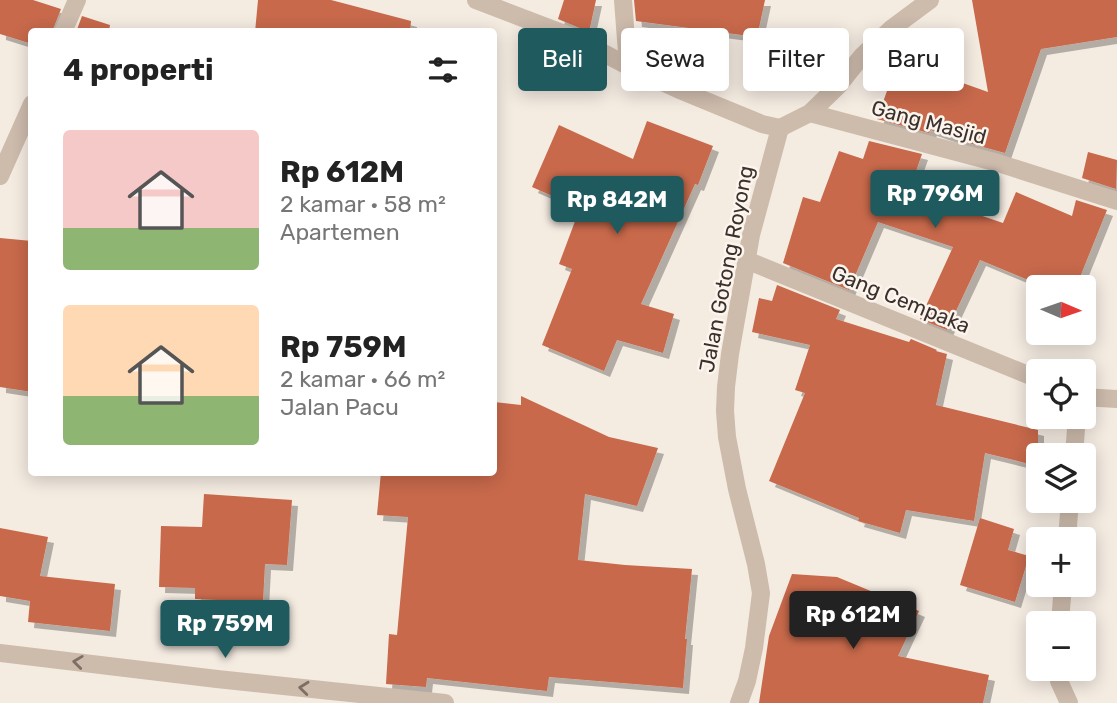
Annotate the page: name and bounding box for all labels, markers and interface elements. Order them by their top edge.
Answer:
chip: Beli [518,28,607,91]
chip: Sewa [621,28,729,91]
chip: Filter [743,28,849,91]
chip: Baru [863,28,964,91]
icon: filters [424,51,462,89]
text: 4 properti [63,52,214,88]
street label: Gang Masjid [869,95,989,149]
text: Rp 612M [280,154,404,190]
icon: home [119,158,203,242]
street label: Jalan Gotong Royong [694,163,758,375]
pin: Rp 796M [870,170,1000,230]
pin: Rp 842M [552,176,682,236]
text: Rp 796M [886,179,984,207]
text: Rp 842M [567,185,667,213]
text: 2 kamar · 58 m² [280,190,446,218]
text: Apartemen [280,218,400,246]
street label: Gang Cempaka [828,260,974,338]
north arrow [1026,275,1096,345]
map controls [1026,275,1096,681]
text: Rp 759M [280,329,407,365]
icon: home [119,333,203,417]
button: locate [1026,359,1096,429]
text: 2 kamar · 66 m² [280,365,445,393]
text: Jalan Pacu [280,393,399,421]
button: layers [1026,443,1096,513]
button: + [1026,527,1096,597]
pin: Rp 612M [788,592,918,651]
pin: Rp 759M [160,600,290,660]
text: Rp 612M [805,600,901,628]
text: Rp 759M [176,609,274,637]
button: − [1026,611,1096,681]
one-way arrow [72,655,83,670]
one-way arrow [298,681,310,696]

